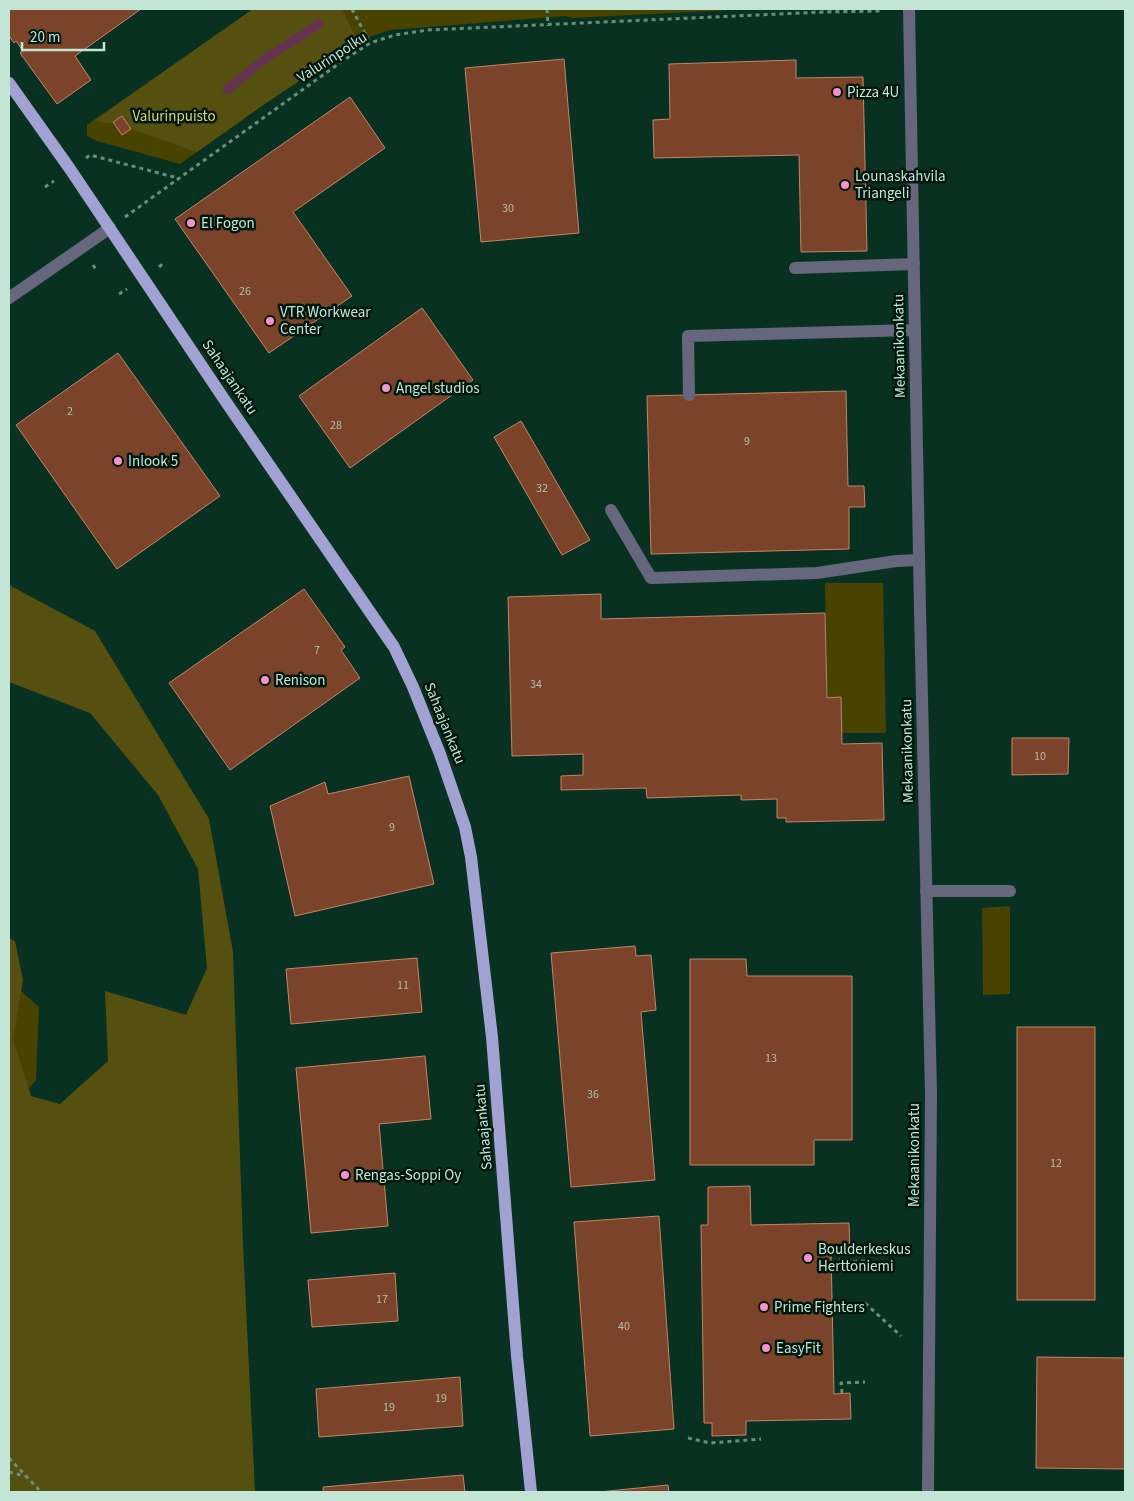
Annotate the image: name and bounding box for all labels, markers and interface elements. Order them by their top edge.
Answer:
scale bar [22,20,105,52]
text: 20 m [30,27,60,48]
street label: Valurinpolku [293,27,371,88]
place label: Pizza 4U [847,82,899,103]
marker: Pizza 4U [831,86,843,98]
park label: Valurinpuisto [132,106,216,127]
place label: Lounaskahvila Triangeli [855,166,946,204]
marker: Lounaskahvila Triangeli [839,179,851,191]
house number: 30 [502,200,514,217]
place label: El Fogon [201,213,255,234]
marker: El Fogon [185,217,197,229]
house number: 26 [239,283,251,300]
street label: Mekaanikonkatu [888,294,911,398]
place label: VTR Workwear Center [280,302,371,340]
marker: VTR Workwear Center [264,315,276,327]
street label: Sahaajankatu [197,336,262,419]
place label: Angel studios [396,378,480,399]
marker: Angel studios [380,382,392,394]
house number: 2 [67,403,73,420]
house number: 28 [330,417,342,434]
house number: 9 [744,433,750,450]
place label: Inlook 5 [128,451,178,472]
marker: Inlook 5 [112,455,124,467]
house number: 32 [536,480,548,497]
house number: 7 [314,642,320,659]
place label: Renison [275,670,325,691]
marker: Renison [259,674,271,686]
house number: 34 [530,676,542,693]
street label: Sahaajankatu [419,679,470,767]
street label: Mekaanikonkatu [896,699,919,803]
house number: 10 [1034,748,1046,765]
house number: 9 [389,819,395,836]
house number: 11 [397,977,409,994]
house number: 13 [765,1050,777,1067]
street label: Sahaajankatu [469,1083,498,1171]
house number: 36 [587,1086,599,1103]
street label: Mekaanikonkatu [904,1103,925,1207]
house number: 12 [1050,1155,1062,1172]
place label: Rengas-Soppi Oy [355,1165,461,1186]
marker: Rengas-Soppi Oy [339,1169,351,1181]
place label: Boulderkeskus Herttoniemi [818,1239,910,1277]
marker: Boulderkeskus Herttoniemi [802,1252,814,1264]
house number: 17 [376,1291,388,1308]
place label: Prime Fighters [774,1297,865,1318]
marker: Prime Fighters [758,1301,770,1313]
house number: 40 [618,1318,630,1335]
place label: EasyFit [776,1338,821,1359]
marker: EasyFit [760,1342,772,1354]
house number: 19 [435,1390,447,1407]
house number: 19 [383,1399,395,1416]

